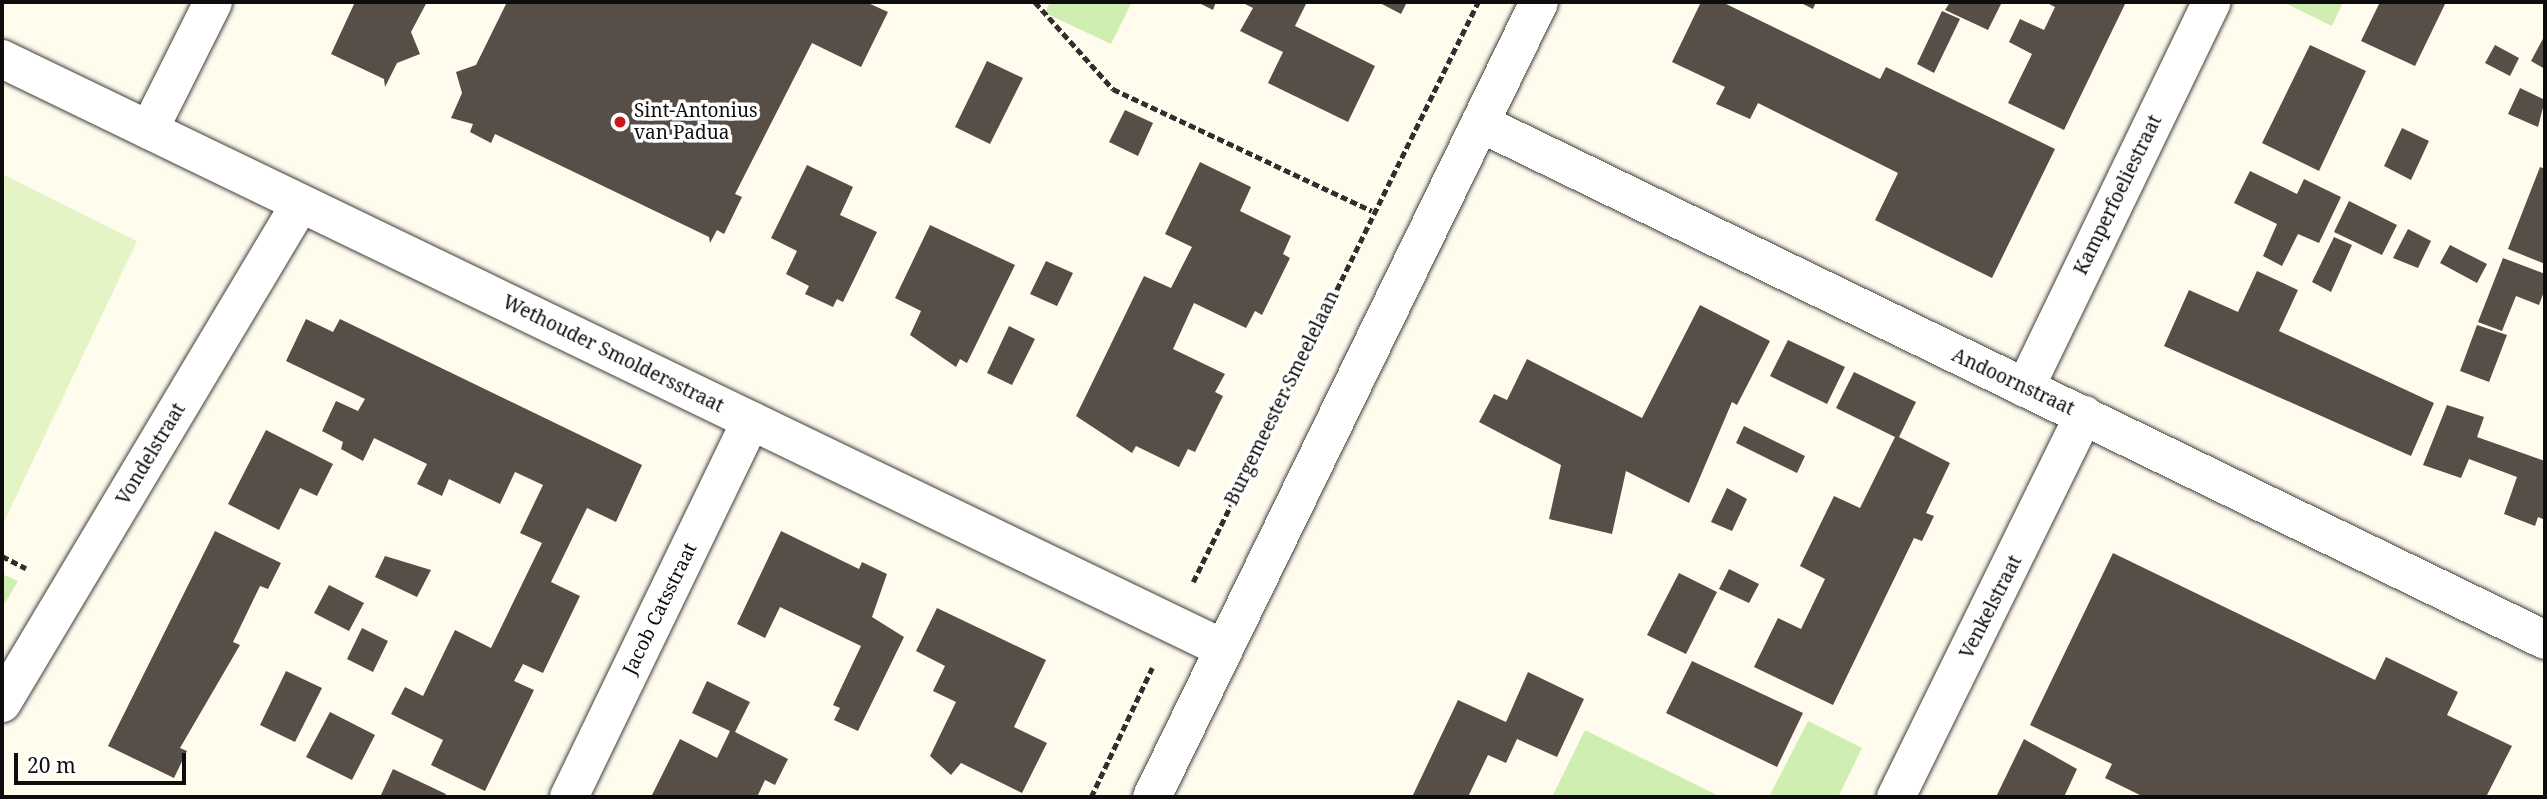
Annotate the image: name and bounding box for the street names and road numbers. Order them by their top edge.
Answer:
street label: Kamperfoeliestraat [2069,111,2167,279]
street label: Burgemeester Smeelelaan [1220,287,1344,509]
street label: Wethouder Smoldersstraat [499,291,727,417]
street label: Andoornstraat [1948,344,2078,420]
street label: Vondelstraat [112,399,190,509]
street label: Jacob Catsstraat [618,539,702,679]
street label: Venkelstraat [1955,552,2027,662]

